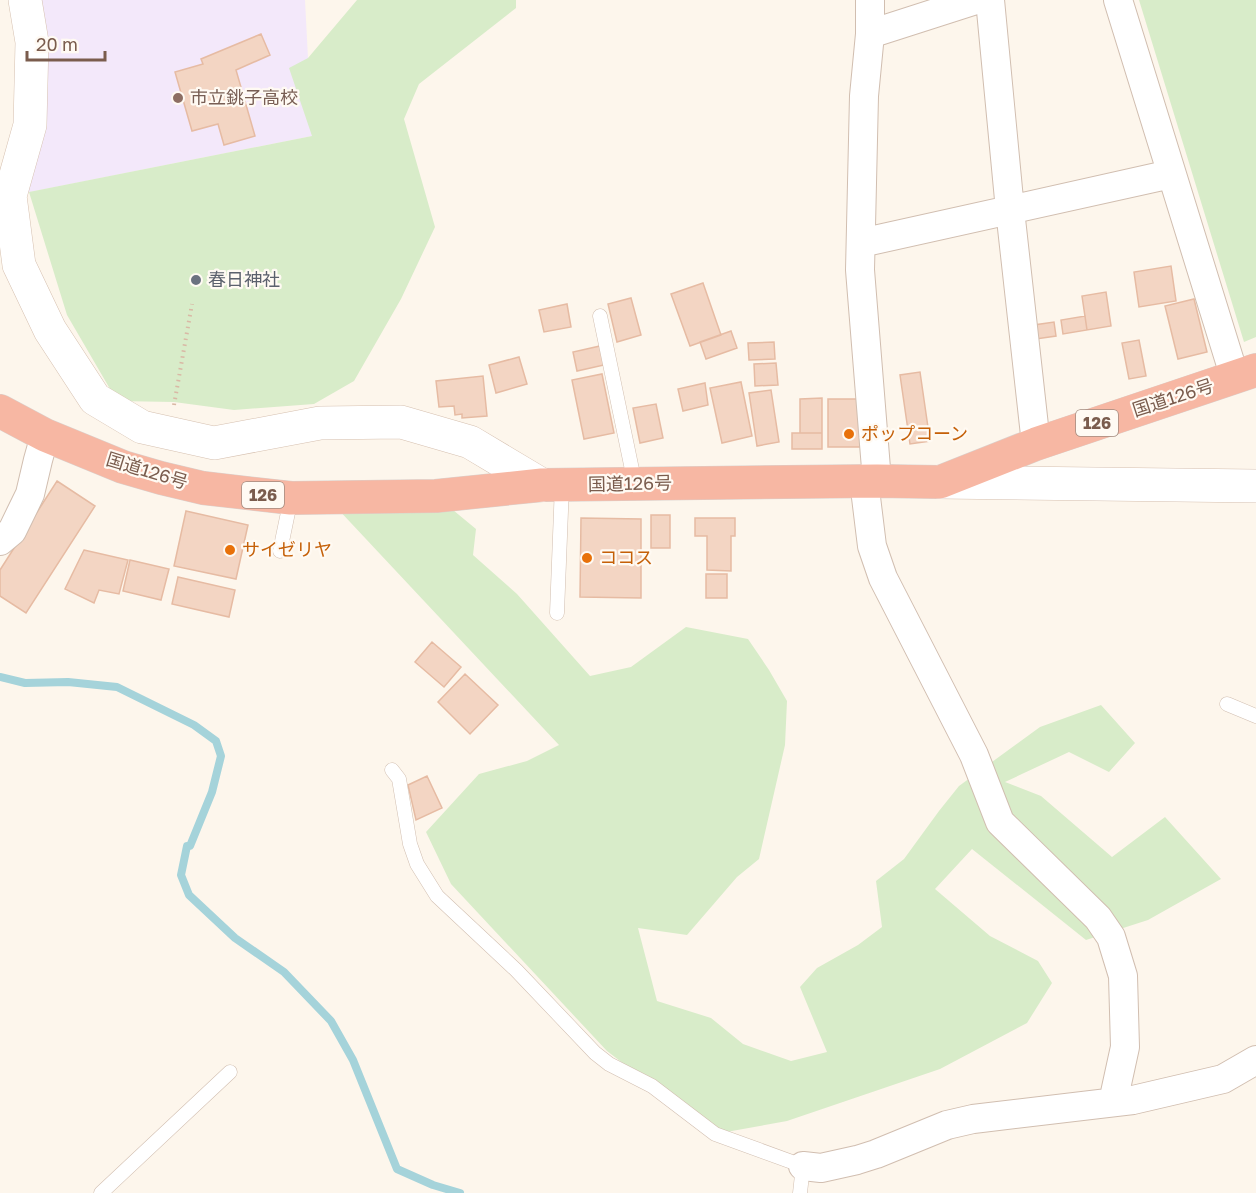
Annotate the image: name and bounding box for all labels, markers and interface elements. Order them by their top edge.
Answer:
scale bar [27,24,105,62]
text: 20 m [36,33,78,55]
place label: 市立銚子高校 [190,86,298,108]
marker: 市立銚子高校 [171,91,185,105]
place label: 春日神社 [208,268,280,290]
marker: 春日神社 [189,273,203,287]
street label: 国道126号 [1129,374,1216,420]
road number: 126 [1076,410,1118,436]
place label: ポップコーン [861,422,968,444]
marker: ポップコーン [842,427,856,441]
street label: 国道126号 [104,447,191,493]
street label: 国道126号 [588,471,672,495]
road number: 126 [242,482,284,508]
place label: サイゼリヤ [242,538,332,560]
marker: サイゼリヤ [223,543,237,557]
place label: ココス [599,546,653,568]
marker: ココス [580,551,594,565]

